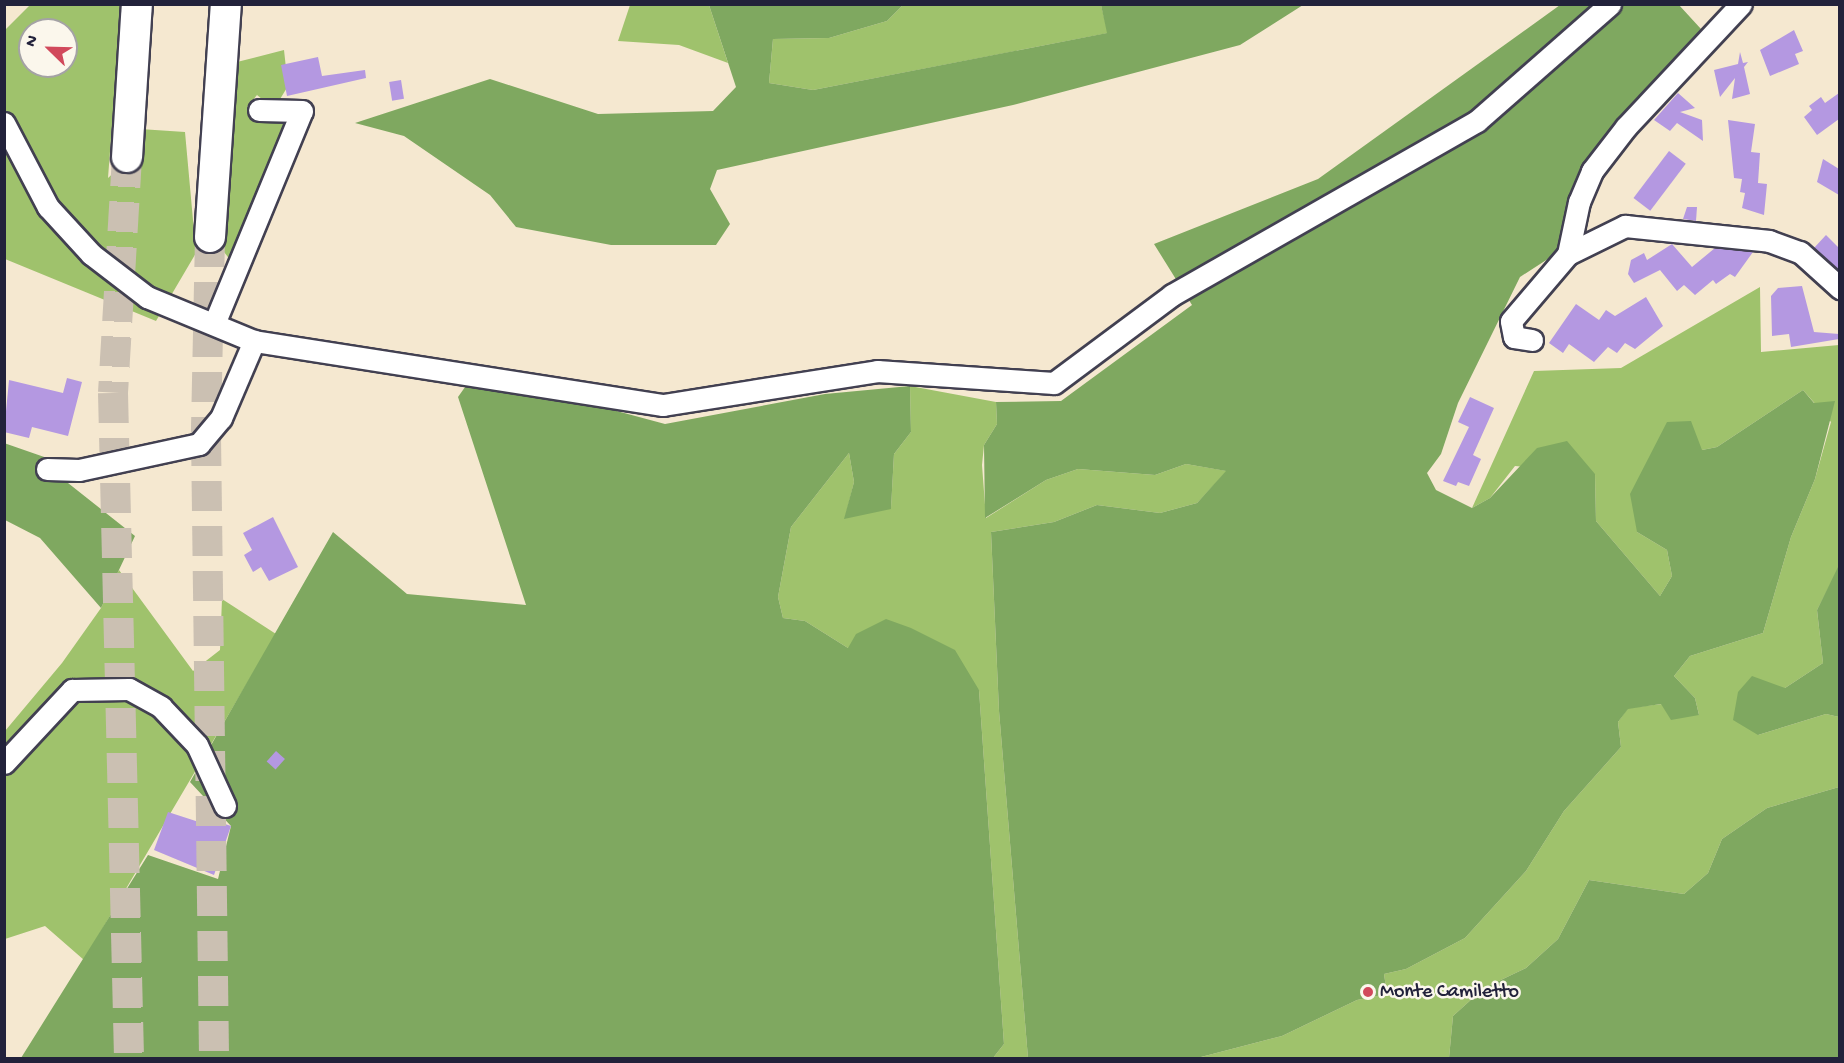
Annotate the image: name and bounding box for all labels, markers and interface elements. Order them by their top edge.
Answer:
north arrow [18,18,78,78]
text: N [22,33,44,50]
place label: Monte Camiletto [1380,980,1519,1004]
marker: Monte Camiletto [1361,985,1375,999]

